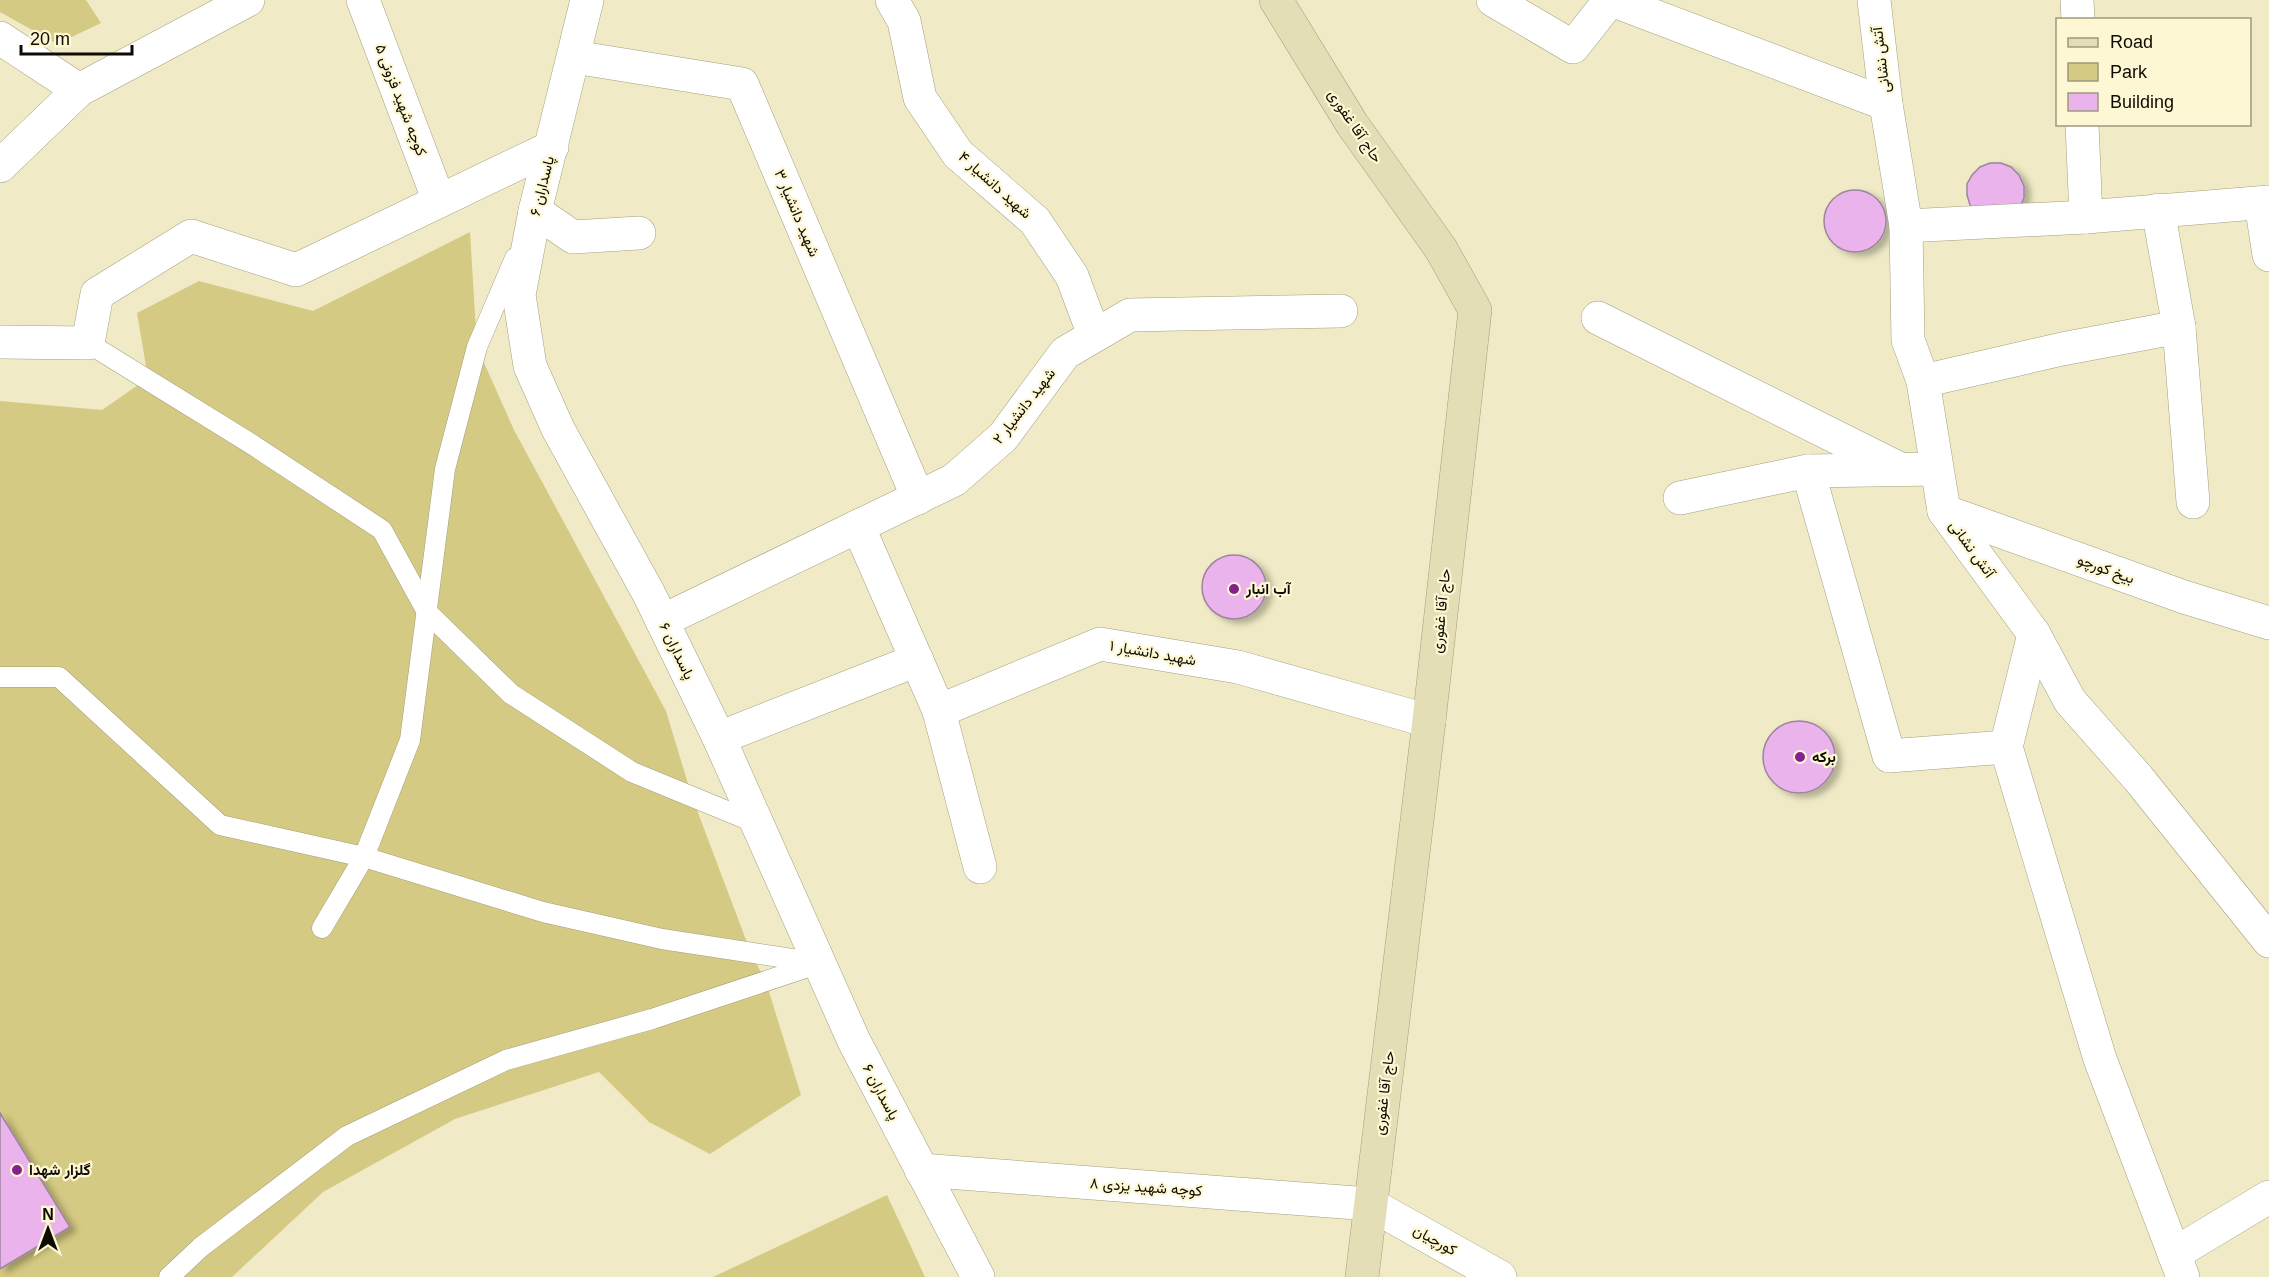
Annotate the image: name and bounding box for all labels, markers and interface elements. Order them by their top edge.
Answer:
scale bar [21,18,132,56]
legend [2056,18,2251,126]
street label: آتش نشانی [1868,24,1895,94]
text: 20 m [30,29,70,49]
text: Road [2110,32,2153,52]
street label: کوچه شهید فزونی ۵ [370,42,431,159]
text: Park [2110,62,2148,82]
street label: حاج آقا غفوری [1322,86,1386,167]
text: Building [2110,92,2174,112]
street label: شهید دانشیار ۴ [955,148,1035,222]
street label: پاسداران ۶ [526,154,559,218]
street label: شهید دانشیار ۳ [771,167,824,259]
street label: شهید دانشیار ۲ [989,364,1059,447]
street label: آتش نشانی [1944,517,2000,583]
street label: بیخ کورچو [2074,550,2137,589]
street label: حاج آقا غفوری [1428,568,1456,654]
place label: آب انبار [1245,580,1292,598]
marker: آب انبار [1227,582,1241,596]
street label: پاسداران ۶ [655,620,698,683]
street label: شهید دانشیار ۱ [1108,637,1198,669]
place label: برکه [1812,748,1836,766]
marker: برکه [1793,750,1807,764]
street label: حاج آقا غفوری [1370,1050,1400,1136]
street label: پاسداران ۶ [858,1061,903,1124]
place label: گلزار شهدا [29,1161,91,1179]
marker: گلزار شهدا [10,1163,24,1177]
street label: کوچه شهید یزدی ۸ [1089,1174,1203,1201]
north arrow [18,1199,78,1259]
text: N [42,1206,54,1223]
street label: کورچیان [1410,1221,1460,1260]

